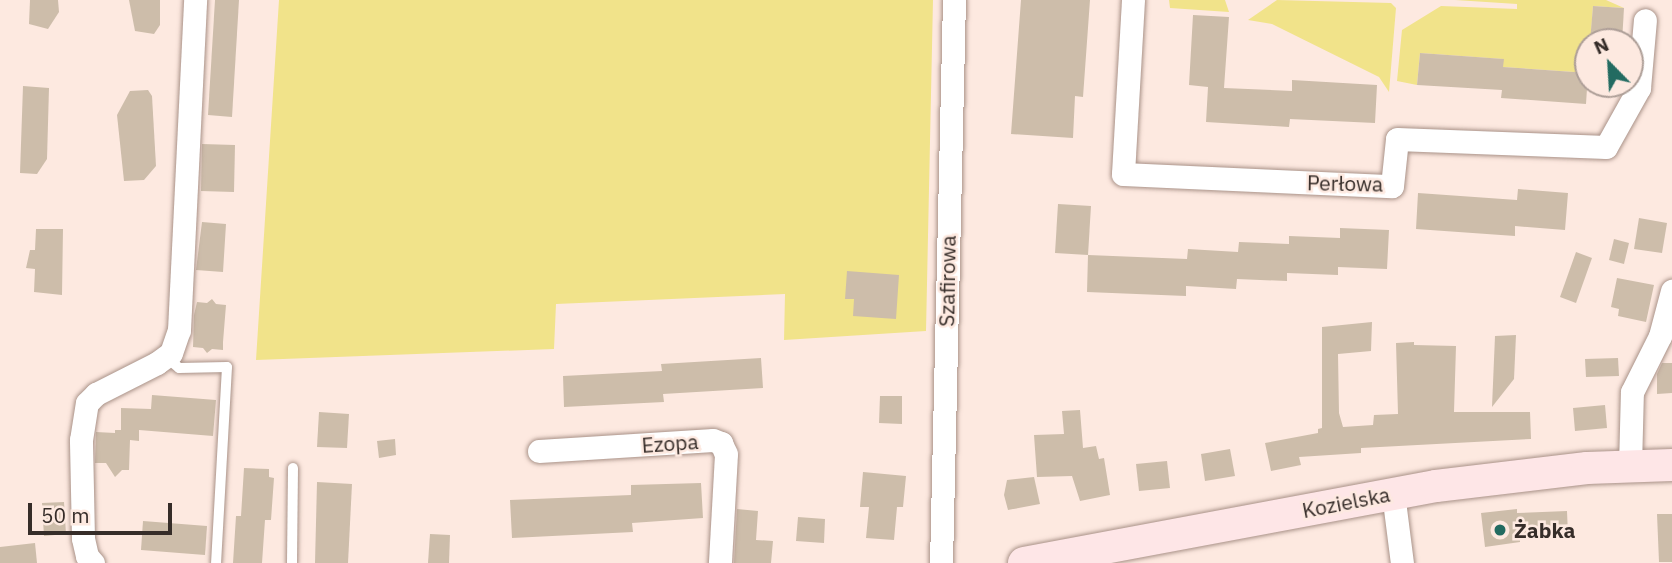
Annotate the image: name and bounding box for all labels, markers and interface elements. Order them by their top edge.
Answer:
north arrow [1574,28,1644,98]
text: N [1590,32,1612,59]
street label: Perłowa [1307,170,1383,196]
street label: Szafirowa [934,235,960,327]
street label: Ezopa [641,428,699,458]
street label: Kozielska [1300,481,1392,523]
scale bar [32,490,175,534]
text: 50 m [41,501,90,529]
place label: Żabka [1514,517,1576,543]
marker: Żabka [1492,522,1508,538]

